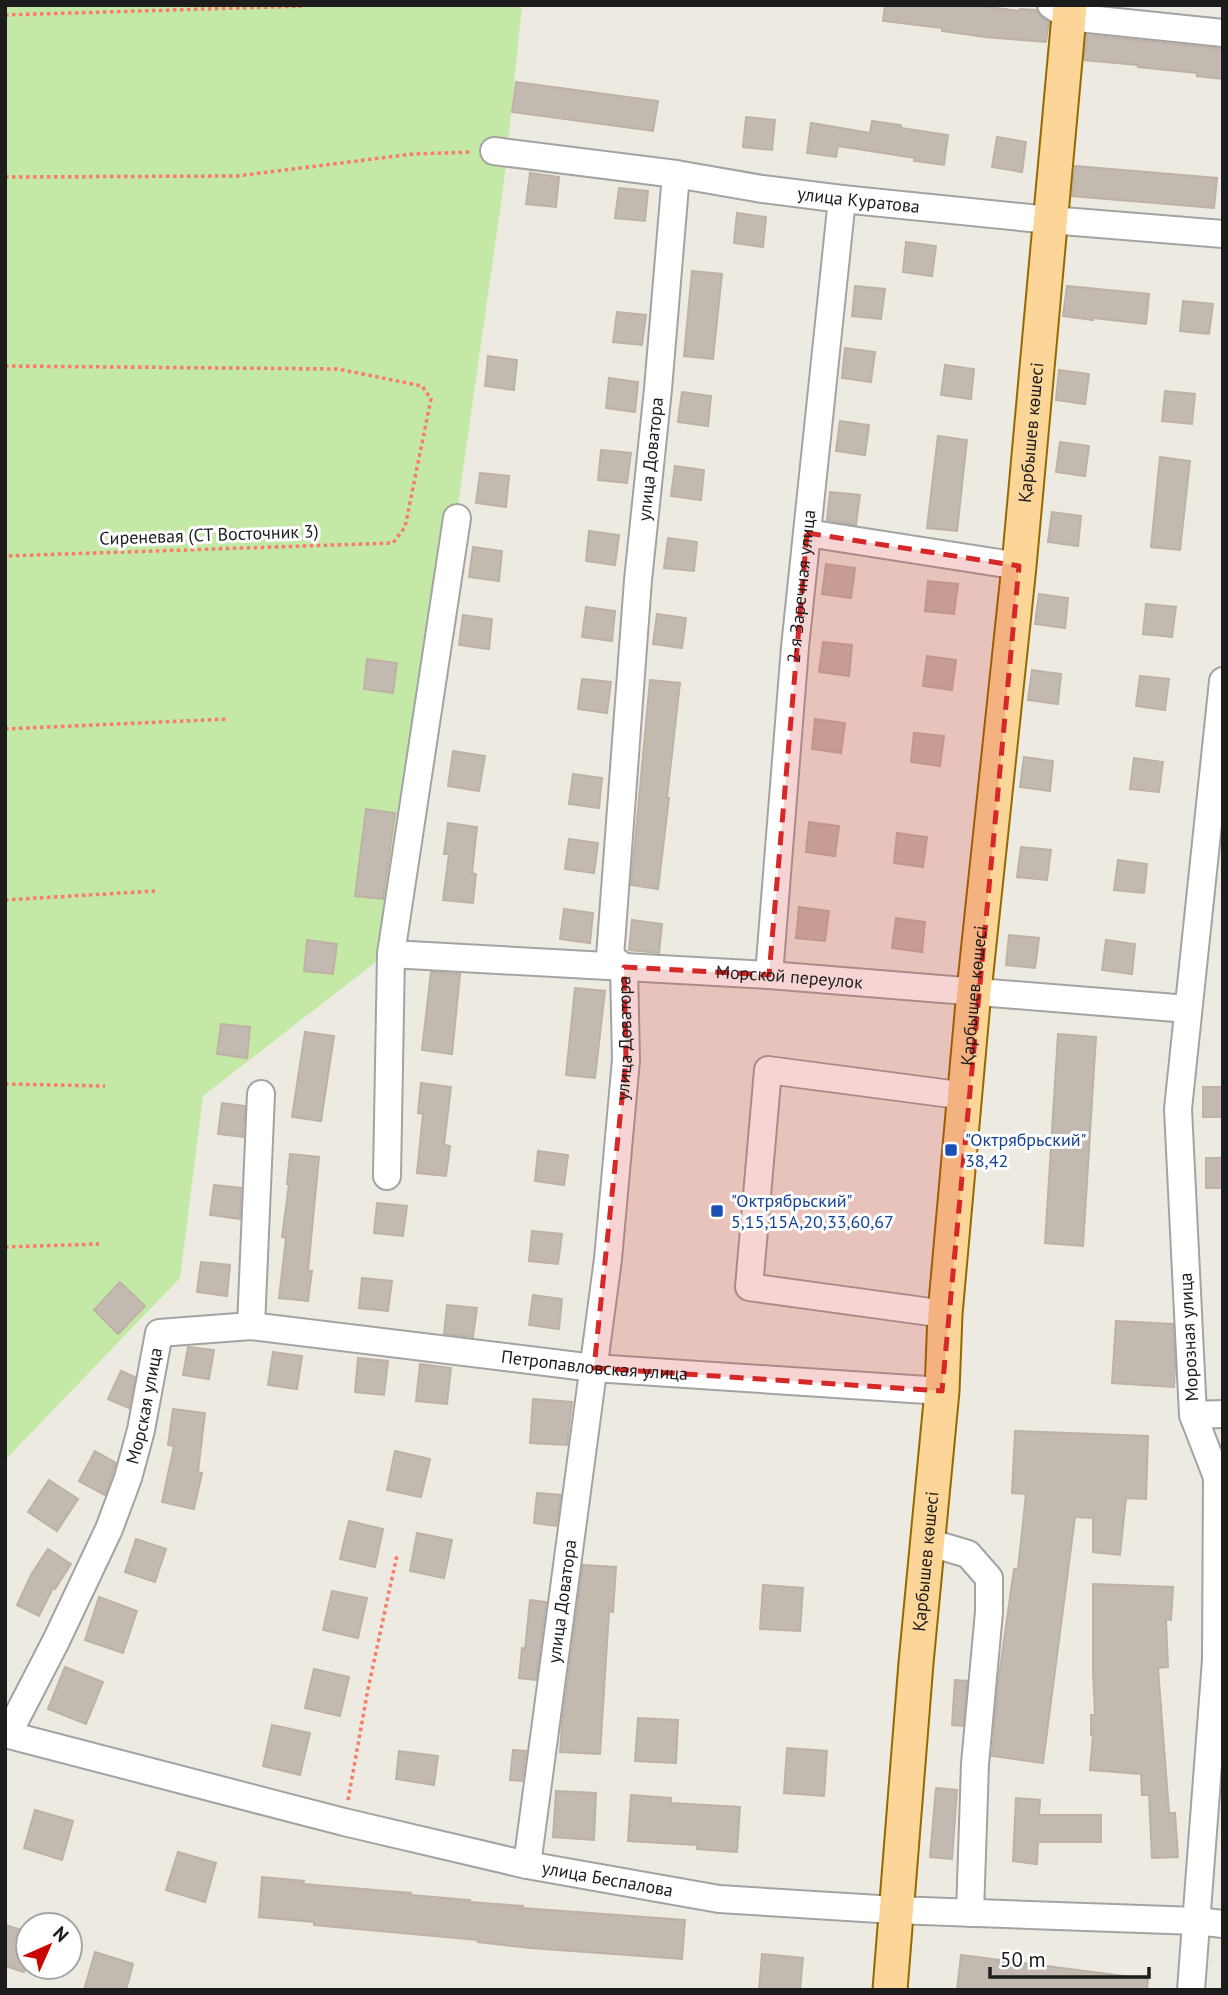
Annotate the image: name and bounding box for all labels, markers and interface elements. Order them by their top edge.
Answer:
street label: улица Куратова [796,182,921,218]
street label: Қарбышев көшесі [1013,361,1048,504]
street label: улица Доватора [632,396,668,522]
street label: 2-я Заречная улица [782,509,820,664]
street label: Сиреневая (СТ Восточник 3) [99,519,319,550]
street label: Қарбышев көшесі [955,924,992,1067]
street label: Морской переулок [715,960,864,994]
street label: улица Доватора [610,976,637,1101]
place label: "Октрябрьский" 38,42 [965,1128,1087,1172]
marker: "Октрябрьский" 38,42 [943,1142,959,1158]
place label: "Октрябрьский" 5,15,15А,20,33,60,67 [731,1189,894,1233]
marker: "Октрябрьский" 5,15,15А,20,33,60,67 [709,1203,725,1219]
street label: Морозная улица [1174,1272,1203,1402]
street label: Петропавловская улица [500,1345,689,1385]
street label: Морская улица [120,1346,167,1467]
street label: Қарбышев көшесі [907,1490,943,1633]
street label: улица Доватора [542,1538,581,1665]
street label: улица Беспалова [540,1856,675,1902]
north arrow [14,1911,84,1981]
text: N [48,1921,74,1947]
scale bar [990,1936,1149,1980]
text: 50 m [1000,1946,1046,1973]

